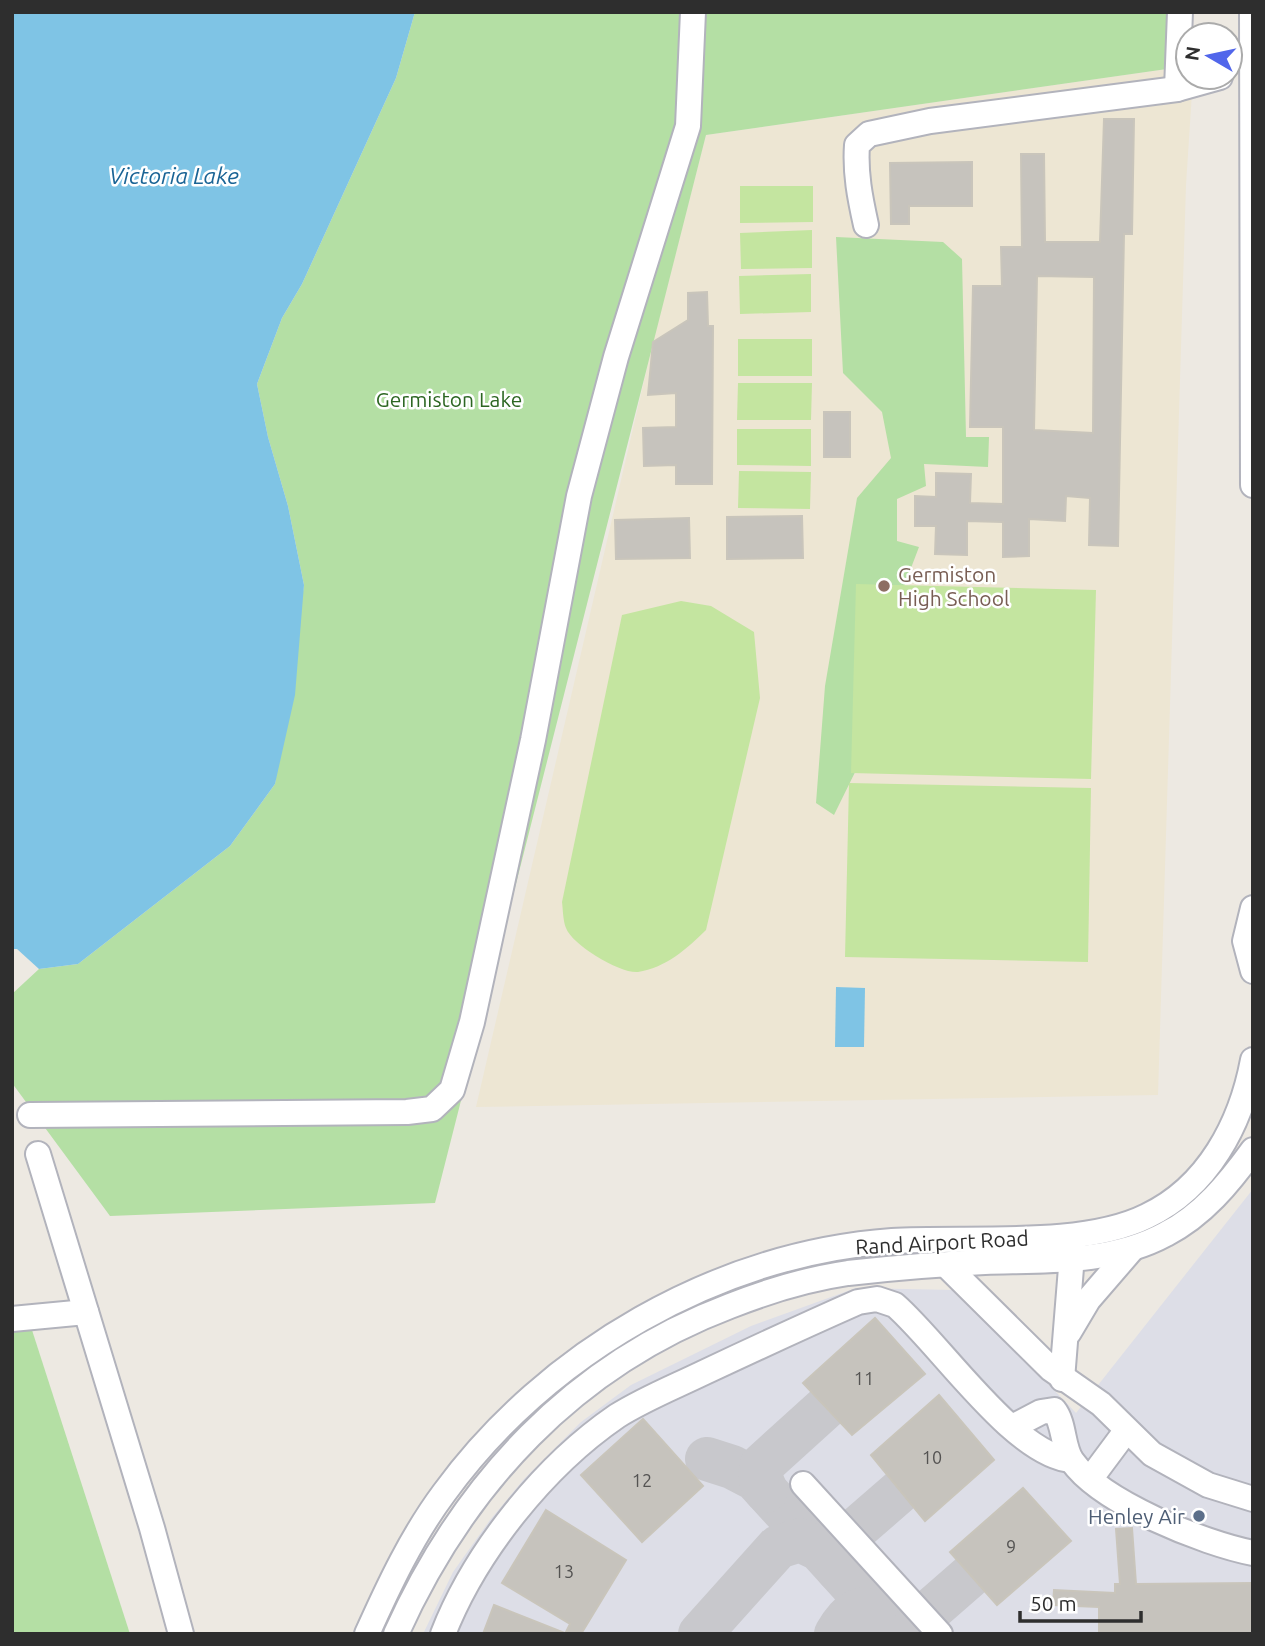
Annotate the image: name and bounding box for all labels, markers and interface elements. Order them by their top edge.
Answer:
north arrow [1174,21,1244,91]
text: N [1180,45,1204,62]
water label: Victoria Lake [109,163,239,188]
park label: Germiston Lake [376,387,522,411]
place label: Germiston High School [898,562,1009,610]
marker: Germiston High School [876,578,892,594]
street label: Rand Airport Road [855,1225,1029,1259]
house number: 11 [854,1368,874,1388]
house number: 10 [922,1447,942,1467]
house number: 12 [632,1470,652,1490]
place label: Henley Air [1088,1504,1185,1528]
marker: Henley Air [1191,1508,1207,1524]
house number: 9 [1006,1536,1016,1556]
house number: 13 [554,1561,574,1581]
scale bar [1020,1580,1141,1624]
text: 50 m [1030,1591,1077,1615]

